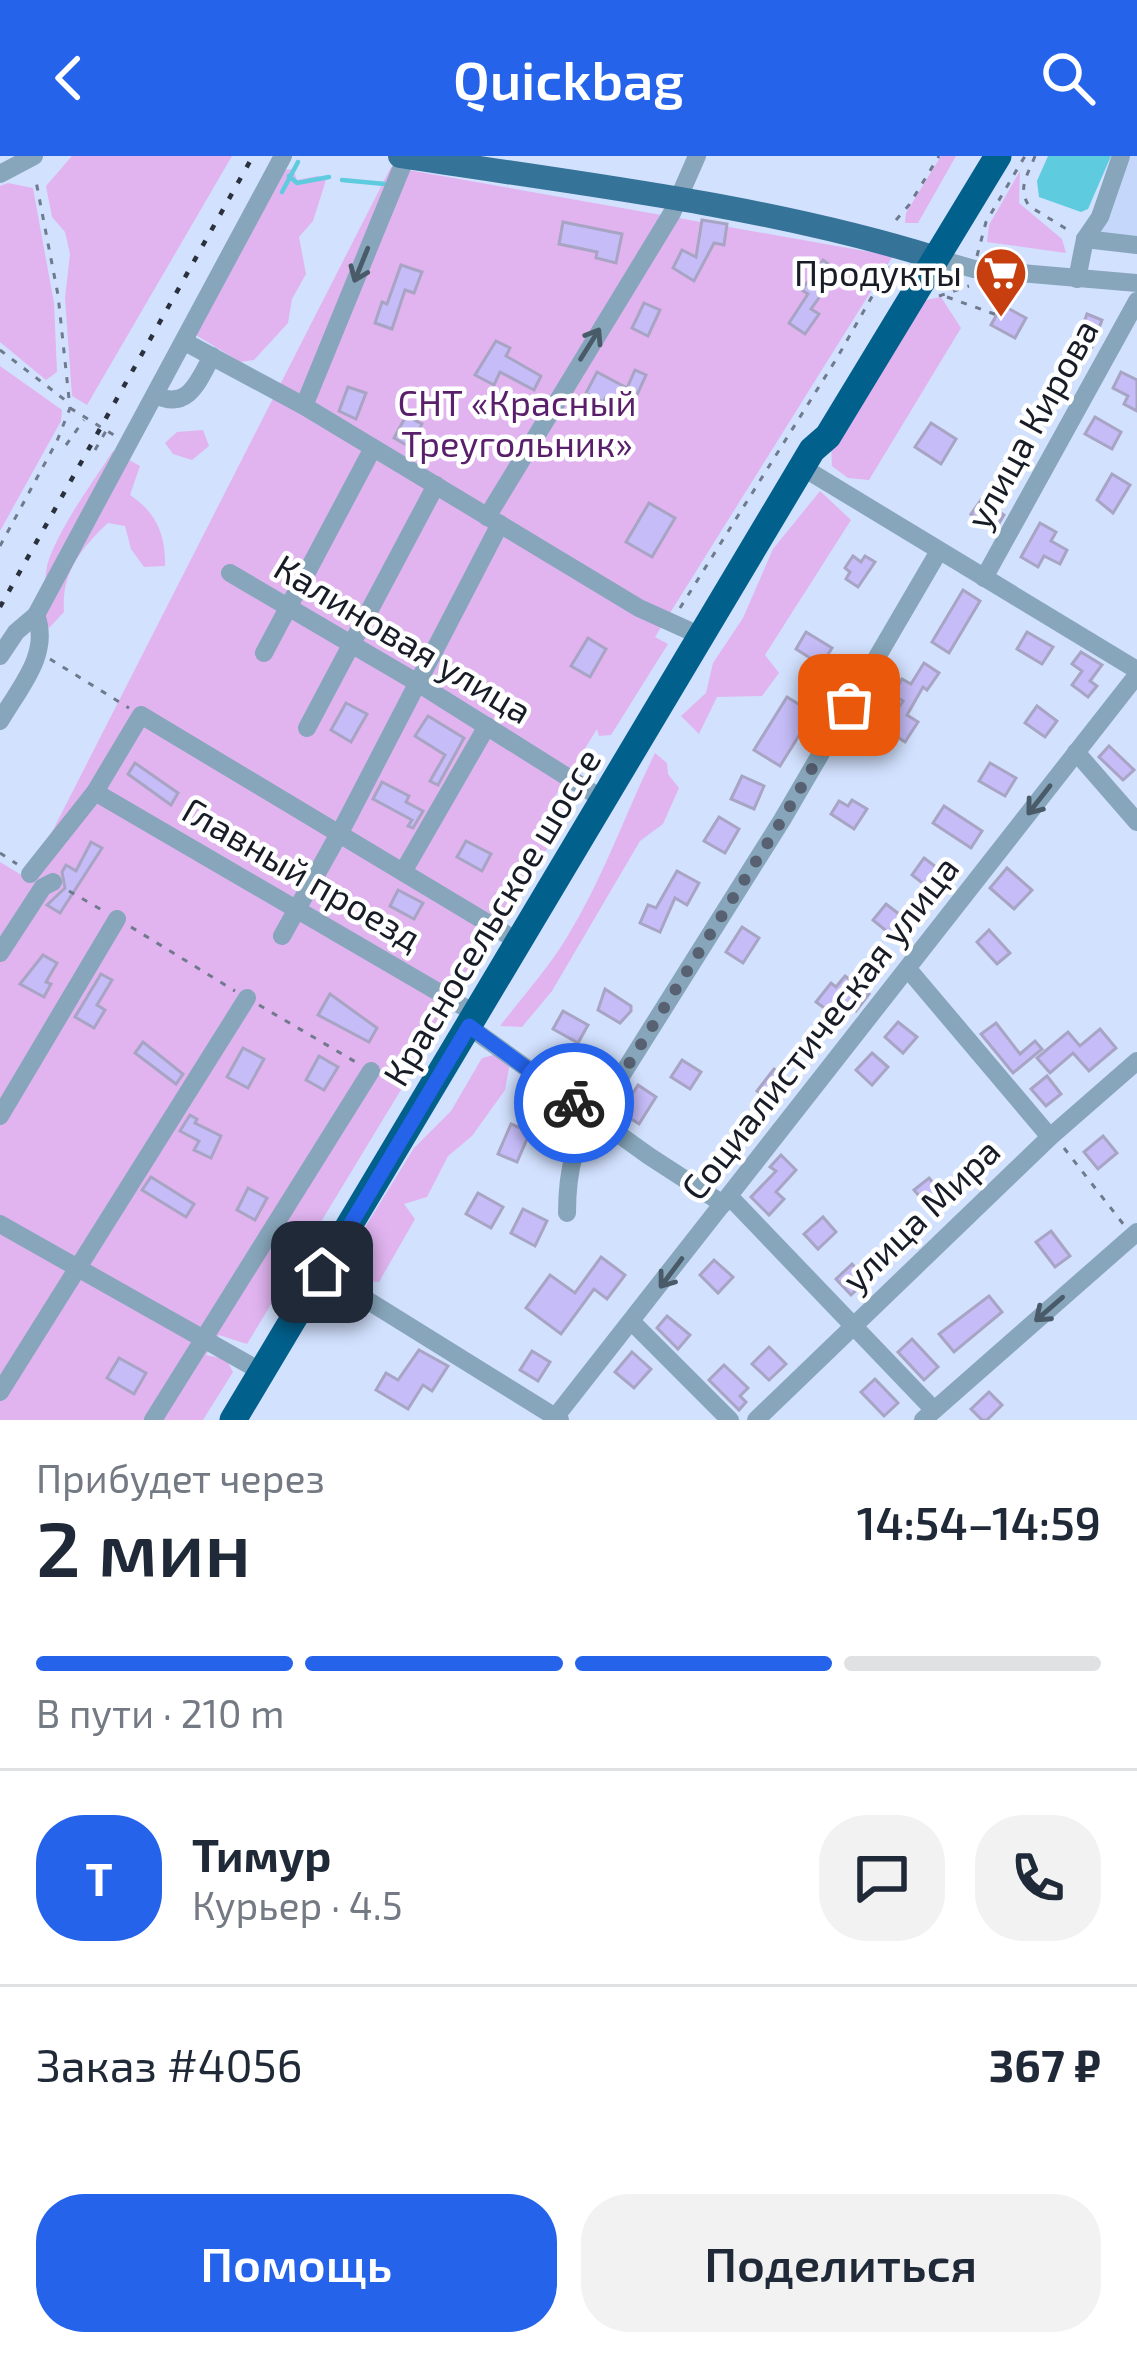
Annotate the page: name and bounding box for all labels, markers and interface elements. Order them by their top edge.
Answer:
icon: back [36,45,102,111]
icon: search [1035,45,1101,111]
text: Quickbag [453,46,684,111]
supermarket icon: Продукты [973,245,1029,319]
one-way arrow [349,246,370,283]
place label: Продукты [794,250,962,294]
street label: улица Кирова [955,311,1107,536]
one-way arrow [578,328,602,362]
park label: СНТ «Красный Треугольник» [397,380,637,465]
street label: Калиновая улица [267,544,540,732]
pin [798,654,900,756]
icon: bag [816,672,882,738]
street label: Красносельское шоссе [373,740,609,1093]
one-way arrow [1026,784,1053,816]
street label: Главный проезд [176,787,430,958]
street label: Социалистическая улица [671,847,967,1208]
courier [514,1043,634,1163]
icon: bike [541,1070,607,1136]
street label: улица Мира [832,1128,1008,1300]
pin [271,1221,373,1323]
icon: home [289,1239,355,1305]
one-way arrow [658,1257,684,1289]
one-way arrow [1034,1295,1065,1322]
text: Прибудет через [36,1454,325,1501]
text: 14:54–14:59 [857,1495,1101,1549]
text: 2 мин [36,1499,251,1593]
text: В пути · 210 m [36,1689,284,1736]
button: chat [819,1815,945,1941]
button: phone [975,1815,1101,1941]
text: Тимур [192,1827,331,1881]
text: Т [85,1851,113,1905]
text: Курьер · 4.5 [192,1881,403,1928]
text: Заказ #4056 [36,2037,302,2091]
text: 367 ₽ [989,2037,1101,2091]
button: Помощь [36,2194,557,2332]
button: Поделиться [581,2194,1101,2332]

